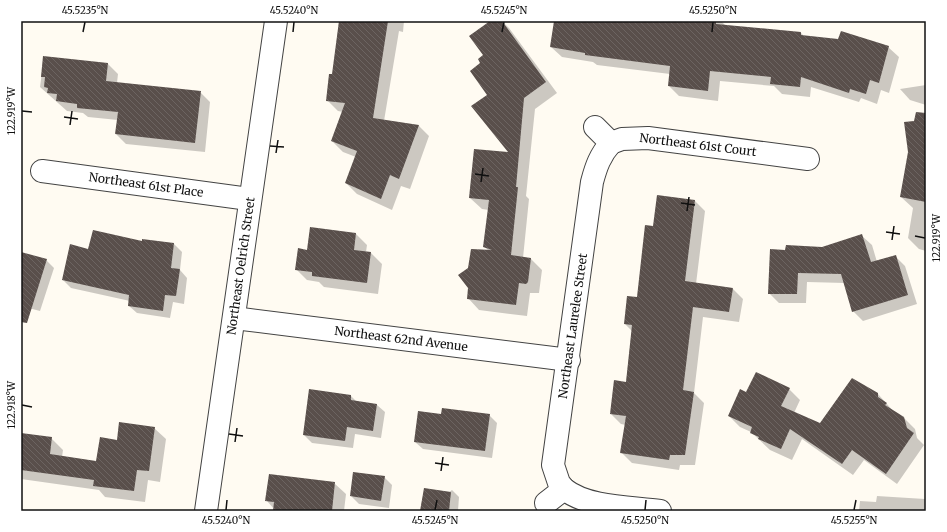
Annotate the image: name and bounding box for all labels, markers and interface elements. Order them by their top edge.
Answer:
text: 45.5235°N [62,4,109,17]
text: 45.5240°N [270,4,318,17]
text: 45.5245°N [481,4,528,17]
text: 45.5250°N [689,4,737,17]
text: 122.919°W [5,86,18,135]
street label: Northeast 61st Court [639,130,758,159]
street label: Northeast 61st Place [88,169,204,200]
street label: Northeast Oelrich Street [223,196,258,336]
text: 122.919°W [930,213,943,262]
street label: Northeast Laurelee Street [555,252,590,400]
street label: Northeast 62nd Avenue [334,323,469,354]
text: 122.918°W [5,380,18,429]
text: 45.5240°N [202,514,250,527]
text: 45.5245°N [412,514,459,527]
text: 45.5250°N [621,514,669,527]
text: 45.5255°N [831,514,878,527]

